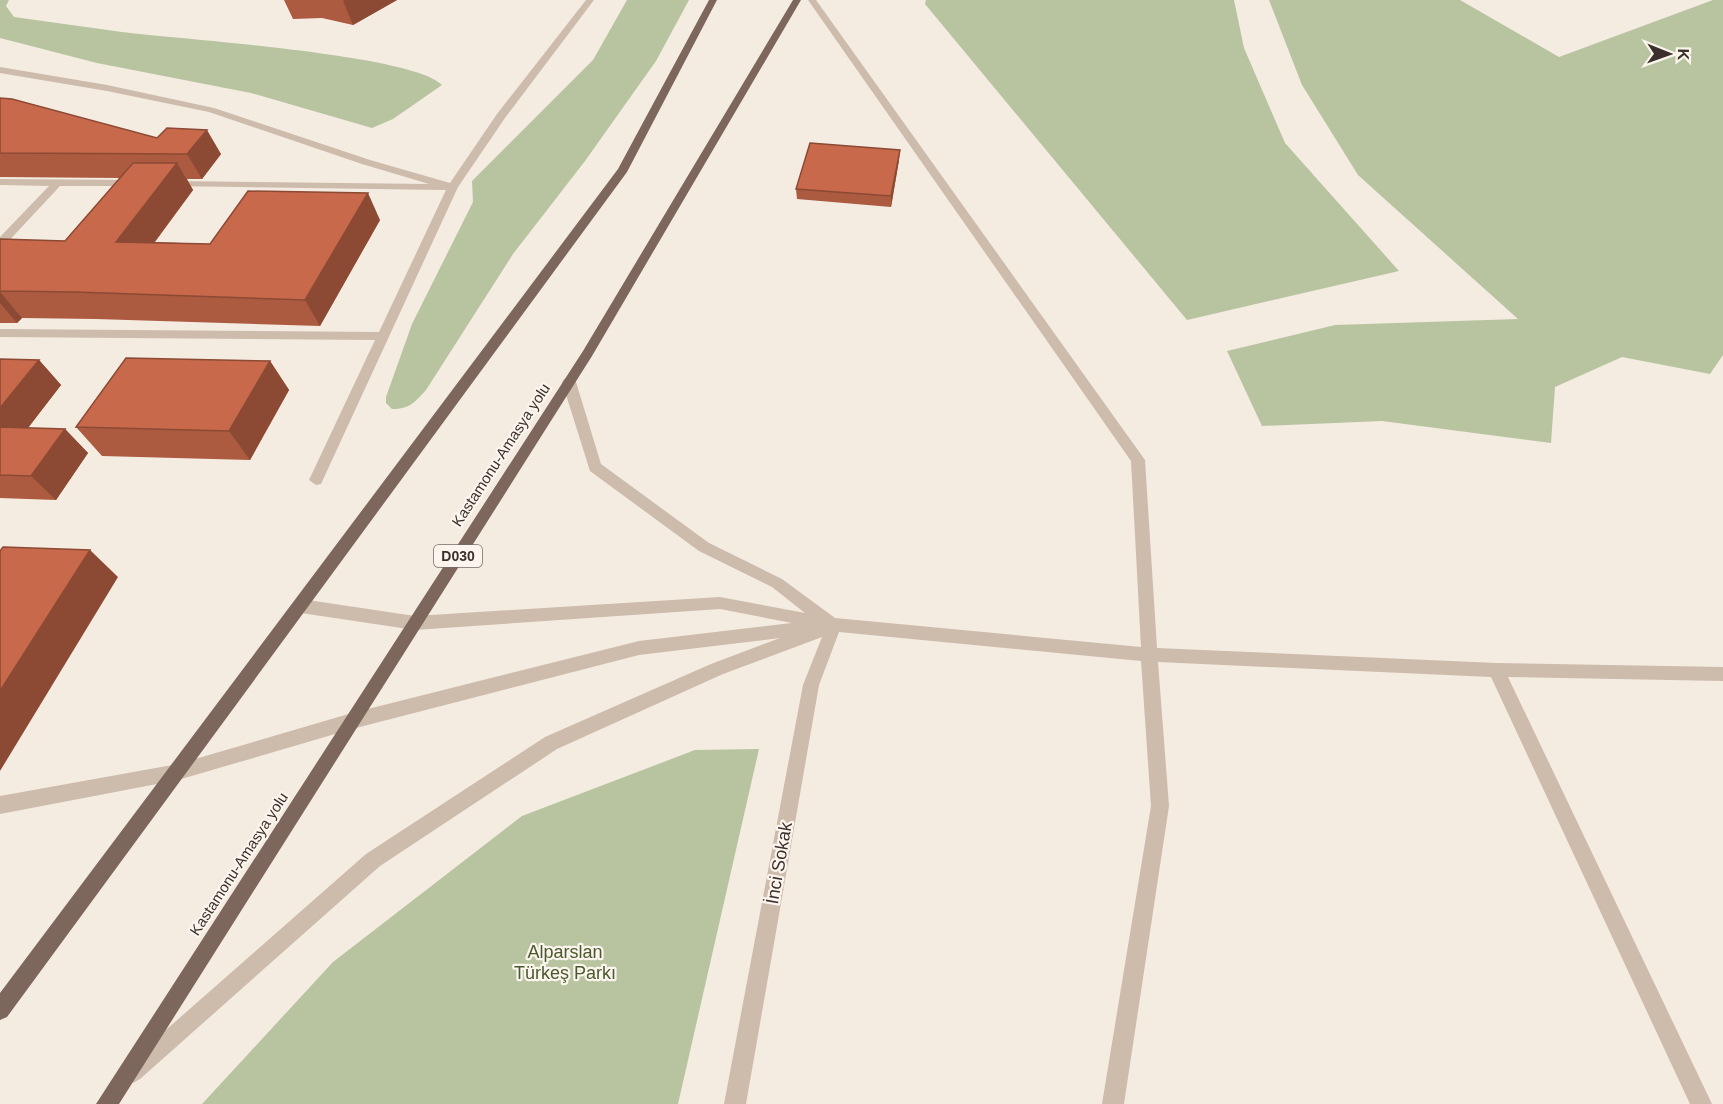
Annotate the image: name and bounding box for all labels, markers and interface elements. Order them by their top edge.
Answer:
north arrow [1639,24,1699,84]
text: K [1675,48,1692,61]
street label: Kastamonu-Amasya yolu [448,380,553,529]
road number: D030 [434,545,482,567]
street label: Kastamonu-Amasya yolu [186,789,291,938]
street label: İnci Sokak [762,819,796,906]
park label: Alparslan Türkeş Parkı [514,942,616,983]

